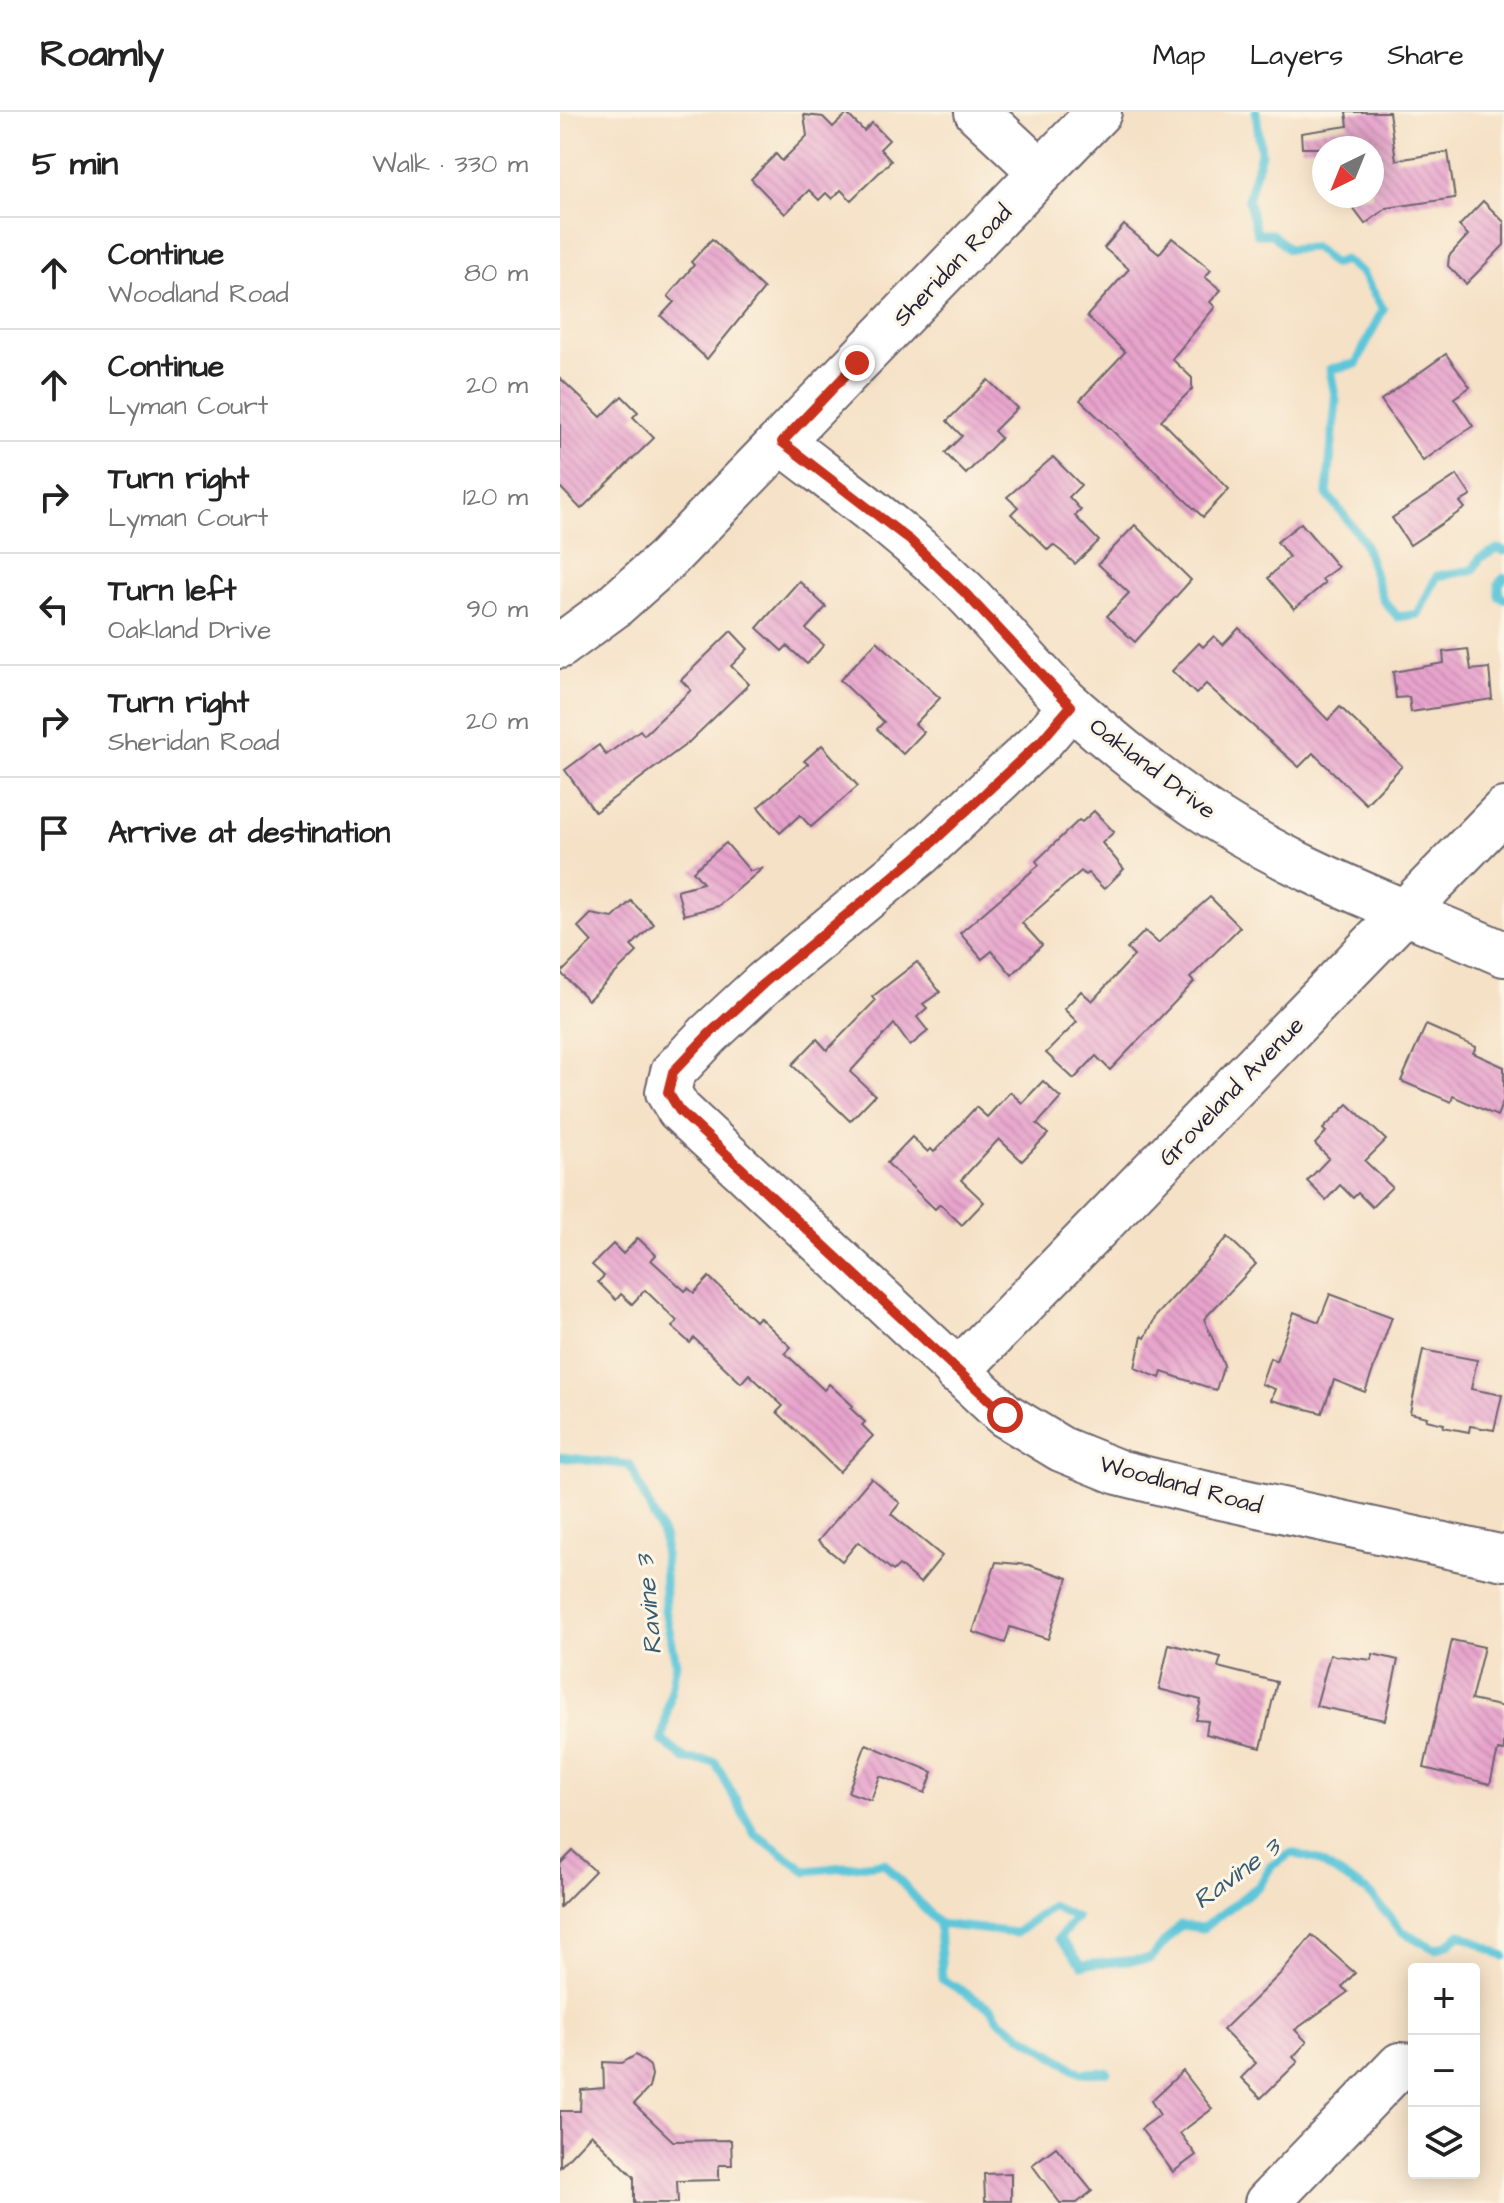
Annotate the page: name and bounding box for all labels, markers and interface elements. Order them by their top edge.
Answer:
text: Roamly [40,29,164,81]
text: Map [1153,36,1206,75]
text: Layers [1250,36,1343,75]
text: Share [1387,36,1464,75]
north arrow [1312,136,1384,208]
text: 5 min [32,140,118,188]
text: Walk · 330 m [372,146,528,182]
street label: Sheridan Road [885,197,1020,334]
text: Continue [108,234,224,276]
icon: ahead [32,251,76,295]
text: 80 m [464,255,528,291]
text: Woodland Road [108,276,289,312]
route end [839,345,875,381]
text: Continue [108,346,224,388]
icon: ahead [32,363,76,407]
text: 20 m [466,367,528,403]
text: Lyman Court [108,388,268,424]
text: Turn right [108,458,249,500]
icon: right [32,475,76,519]
text: 120 m [463,479,528,515]
text: Lyman Court [108,500,268,536]
text: Turn left [108,570,236,612]
icon: left [32,587,76,631]
text: 90 m [466,591,528,627]
text: Oakland Drive [108,612,271,648]
text: Turn right [108,682,249,724]
icon: right [32,699,76,743]
text: 20 m [466,703,528,739]
street label: Oakland Drive [1082,710,1223,828]
text: Sheridan Road [108,724,280,760]
icon: arrive [32,811,76,855]
text: Arrive at destination [108,812,390,854]
street label: Groveland Avenue [1151,1009,1312,1174]
route start [987,1397,1023,1433]
street label: Woodland Road [1096,1447,1266,1523]
water label: Ravine 3 [626,1551,671,1656]
water label: Ravine 3 [1186,1828,1290,1918]
map controls [1408,1963,1480,2179]
button: + [1408,1963,1480,2035]
button: − [1408,2035,1480,2107]
button: layers [1408,2107,1480,2179]

